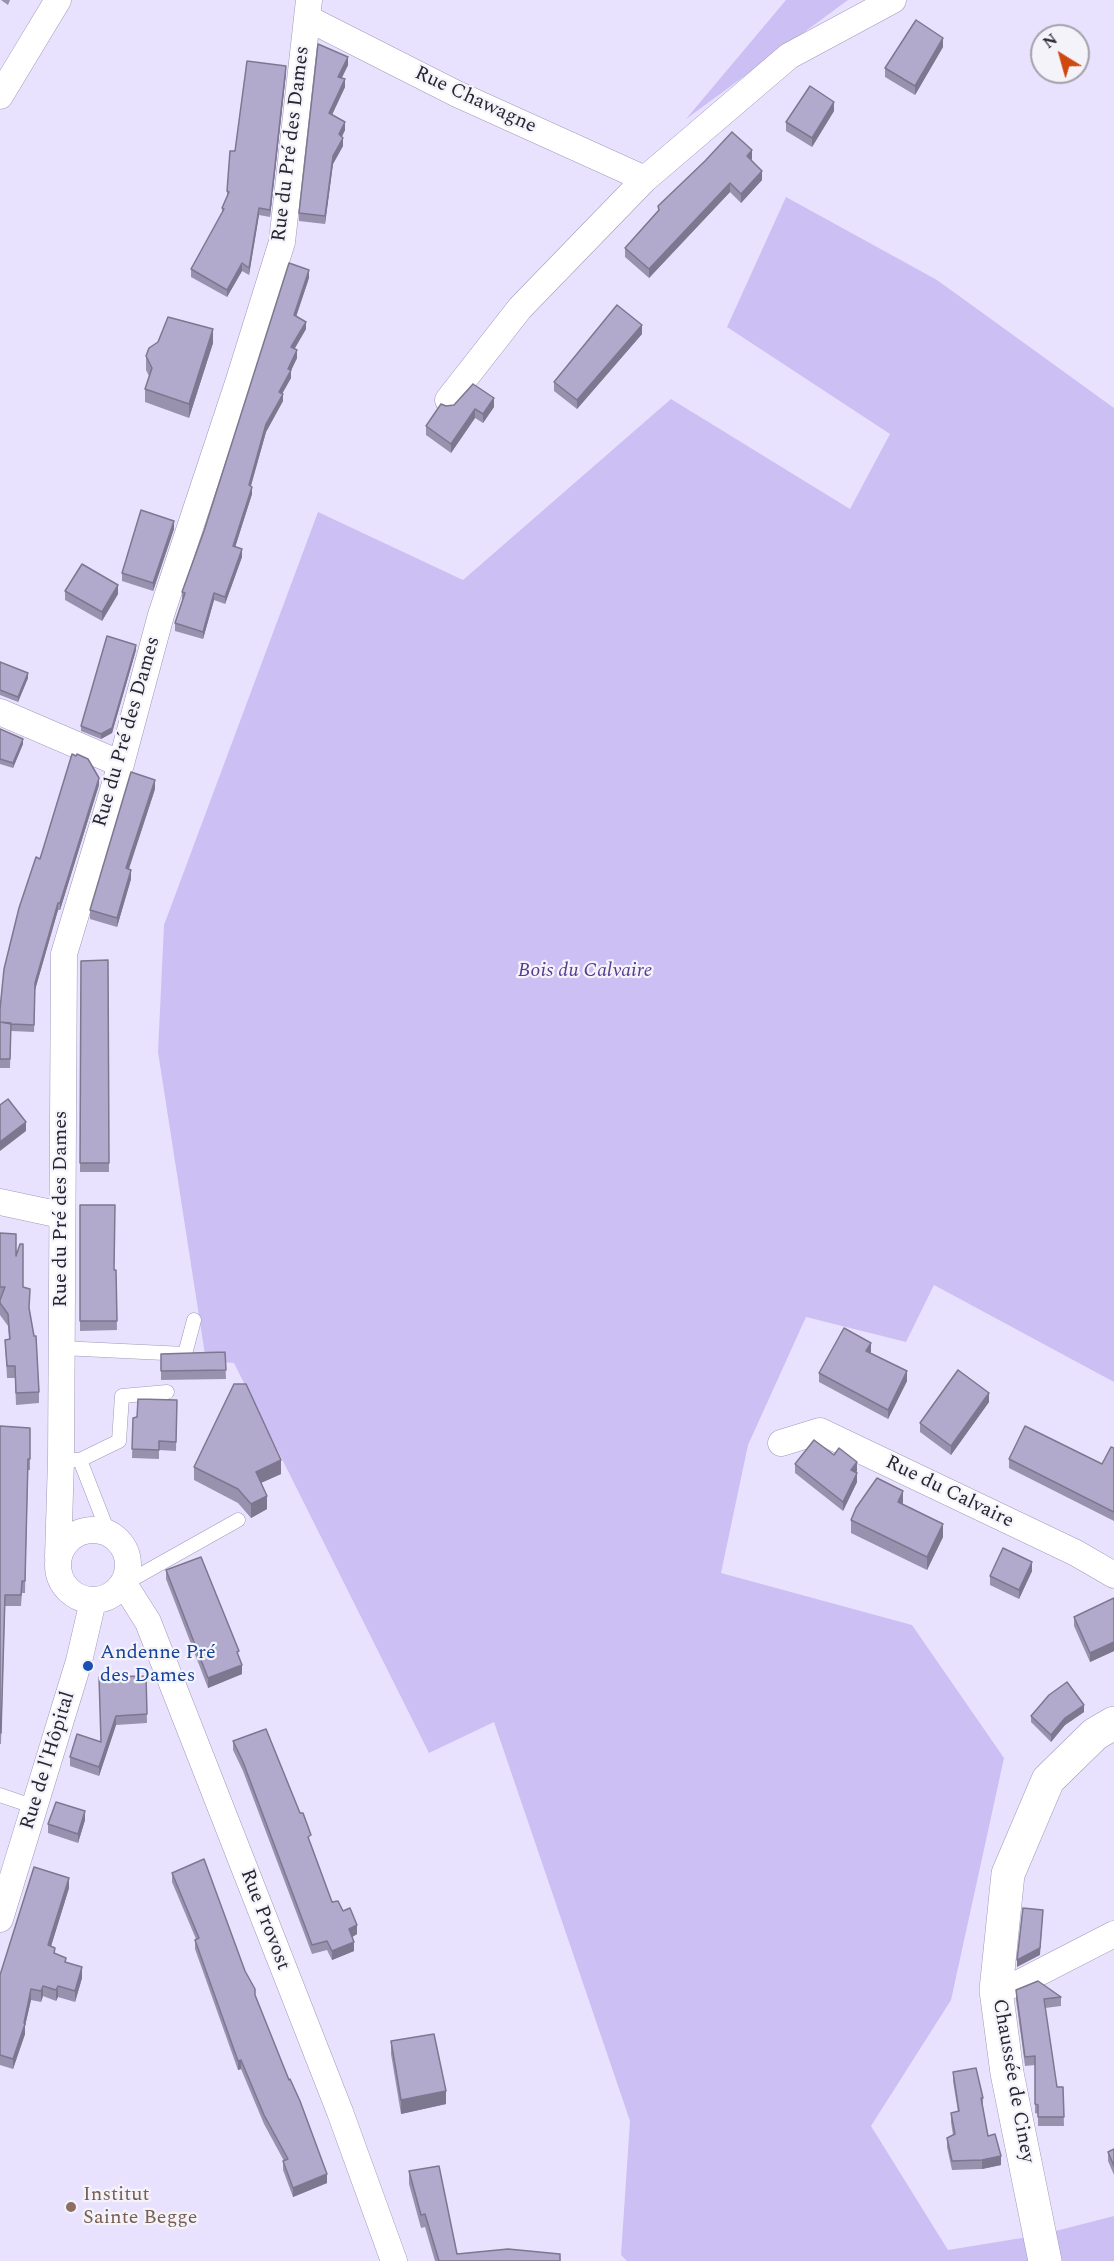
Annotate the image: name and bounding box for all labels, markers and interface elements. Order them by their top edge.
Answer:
north arrow [1030,24,1090,84]
text: N [1038,28,1063,55]
street label: Rue du Pré des Dames [268,45,316,243]
street label: Rue Chawagne [410,62,540,140]
street label: Rue du Pré des Dames [89,634,167,830]
park label: Bois du Calvaire [518,960,652,984]
street label: Rue du Pré des Dames [50,1111,74,1307]
street label: Rue du Calvaire [881,1452,1017,1534]
place label: Andenne Pré des Dames [100,1642,216,1689]
marker: Andenne Pré des Dames [81,1659,95,1673]
street label: Rue de l'Hôpital [17,1689,81,1833]
street label: Rue Provost [234,1866,294,1974]
street label: Chaussée de Ciney [986,1997,1038,2165]
place label: Institut Sainte Begge [83,2184,197,2231]
marker: Institut Sainte Begge [64,2200,78,2214]

